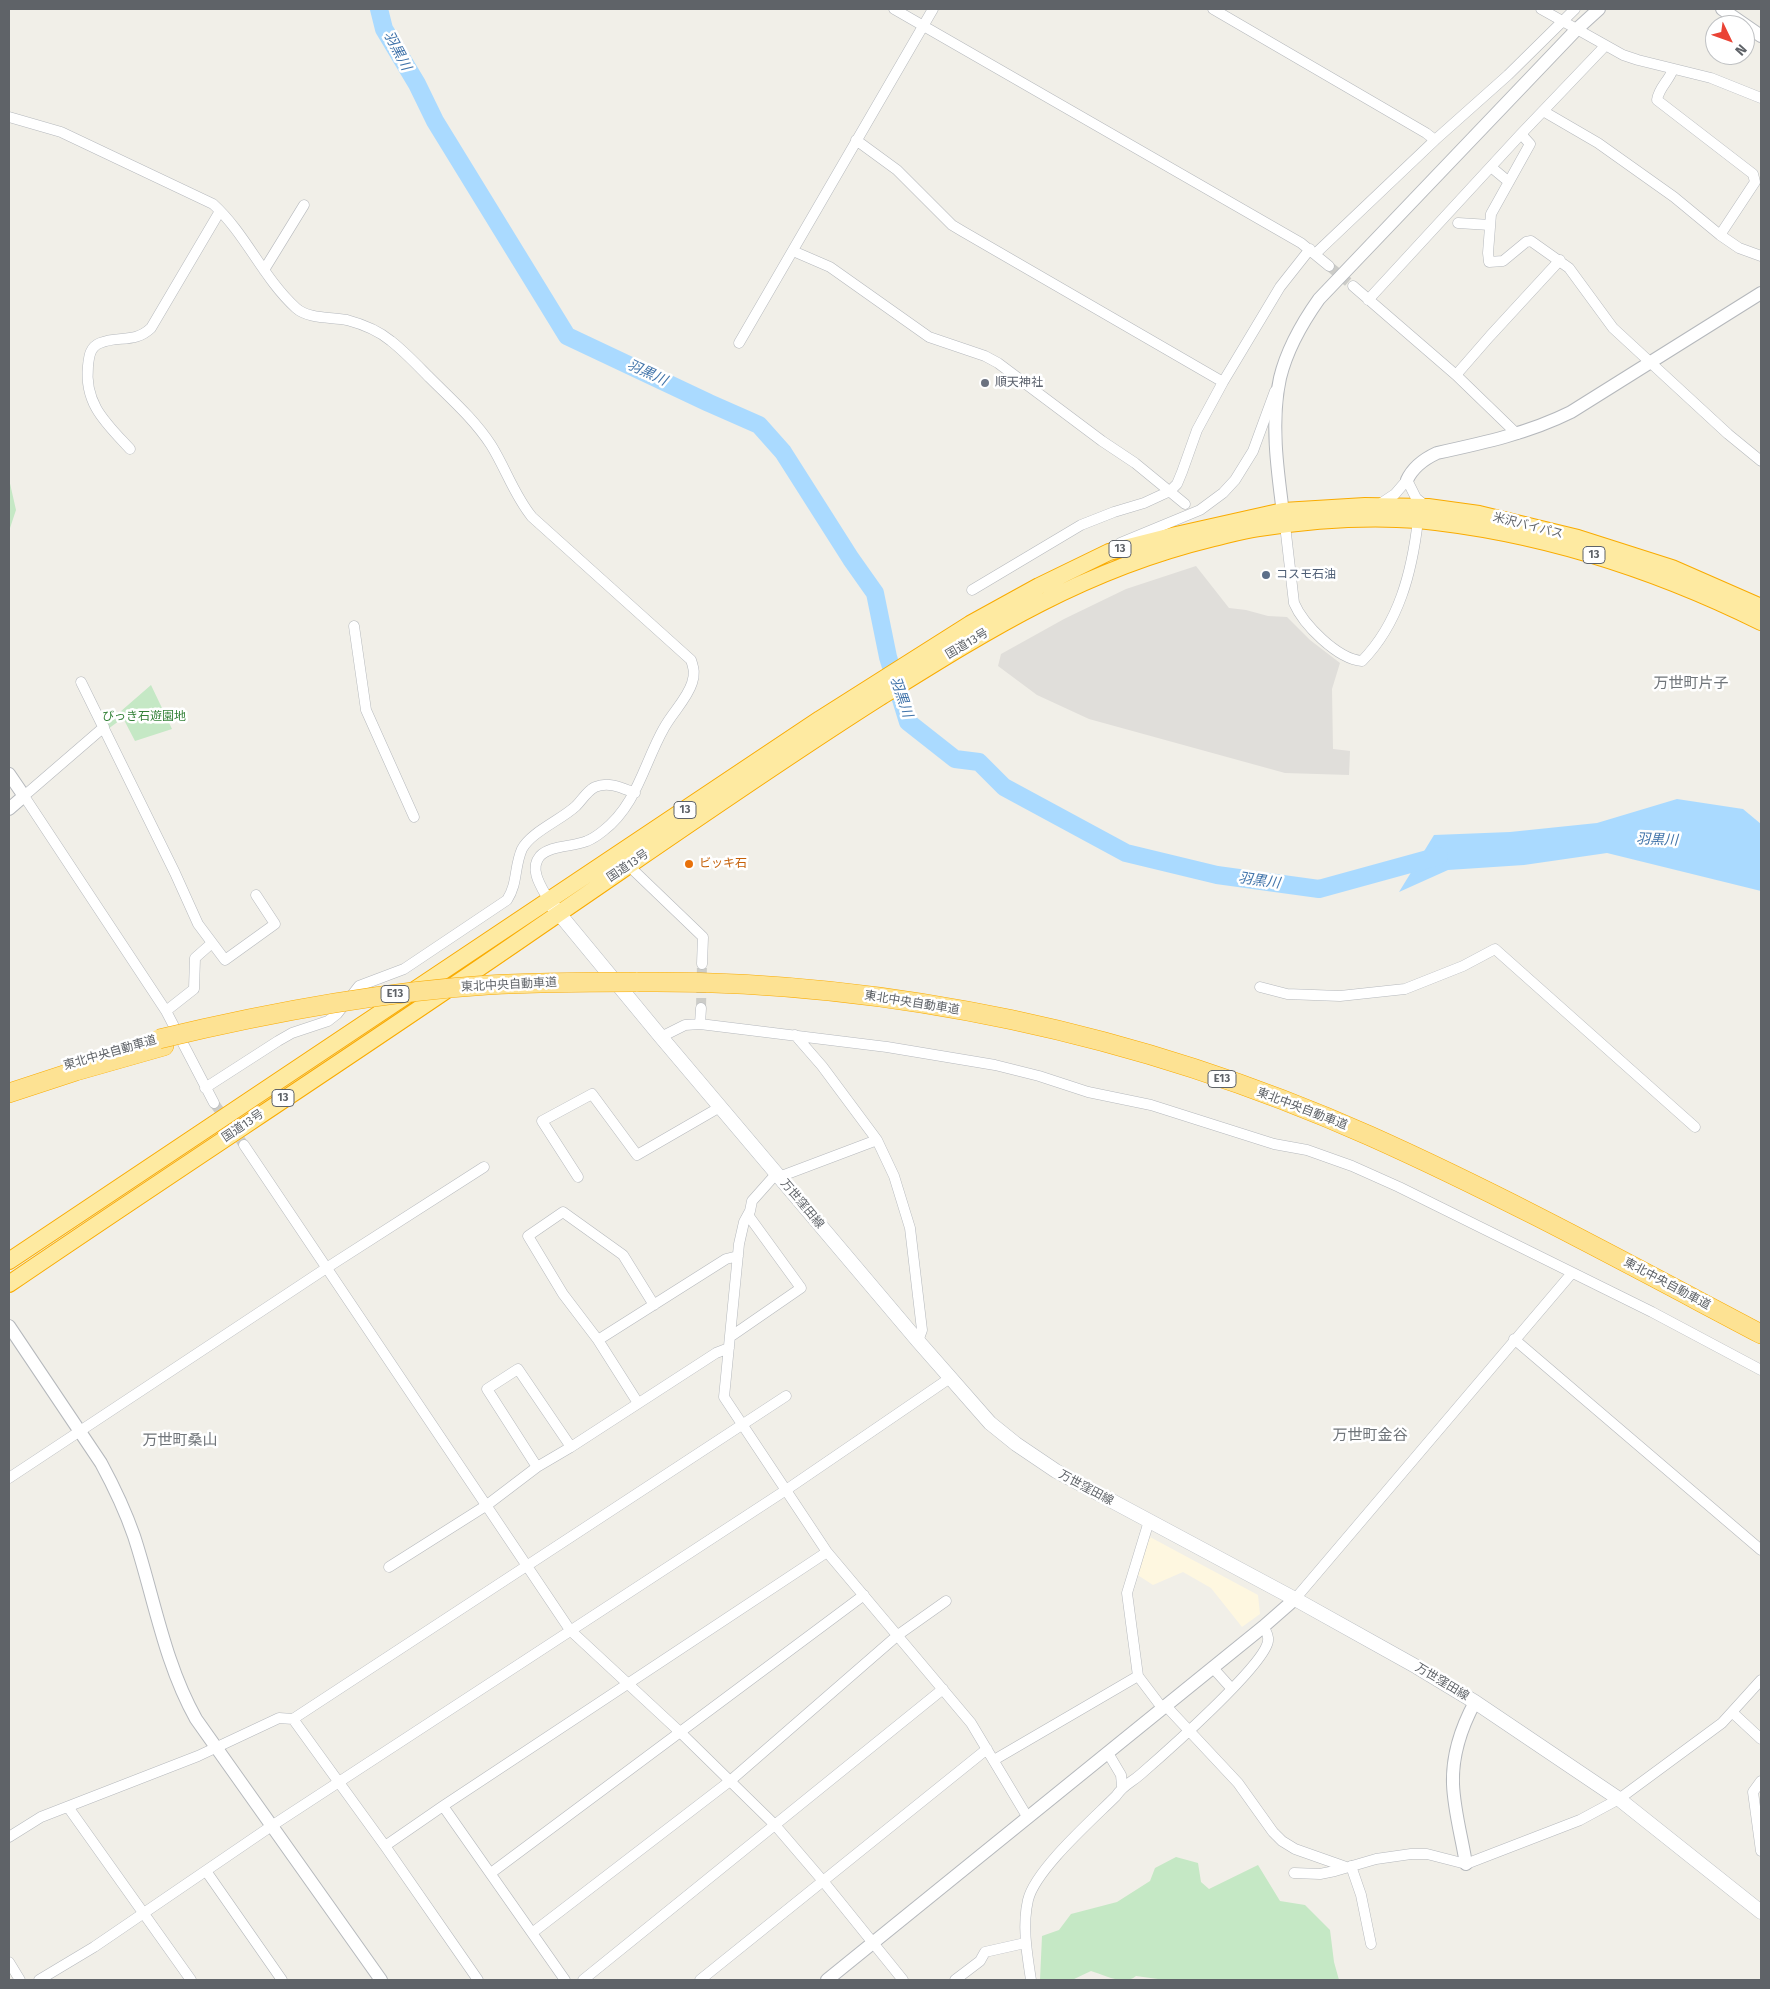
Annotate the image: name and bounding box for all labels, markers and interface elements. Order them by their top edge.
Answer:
north arrow [1705,15,1755,65]
water label: 羽黒川 [380,29,414,73]
text: N [1731,41,1750,59]
water label: 羽黒川 [624,357,670,389]
place label: 順天神社 [995,376,1043,390]
marker: 順天神社 [979,377,991,389]
street label: 米沢バイパス [1491,510,1565,542]
road number: 13 [1109,540,1131,558]
road number: 13 [1583,546,1605,564]
place label: コスモ石油 [1276,568,1336,582]
marker: コスモ石油 [1260,569,1272,581]
street label: 国道13号 [943,626,991,662]
water label: 羽黒川 [886,674,916,720]
district label: 万世町片子 [1654,675,1728,693]
park label: びっき石遊園地 [102,710,186,724]
road number: 13 [674,802,696,818]
water label: 羽黒川 [1636,831,1678,849]
street label: 国道13号 [604,847,652,885]
place label: ビッキ石 [699,857,747,871]
marker: ビッキ石 [683,858,695,870]
water label: 羽黒川 [1237,870,1281,892]
street label: 東北中央自動車道 [461,975,557,995]
road number: E13 [381,986,409,1002]
street label: 東北中央自動車道 [863,988,961,1018]
street label: 東北中央自動車道 [62,1033,158,1073]
road number: E13 [1208,1070,1236,1088]
street label: 東北中央自動車道 [1255,1085,1349,1133]
road number: 13 [272,1090,294,1106]
street label: 国道13号 [219,1107,267,1145]
street label: 万世窪田線 [777,1176,827,1232]
street label: 東北中央自動車道 [1621,1255,1713,1313]
district label: 万世町金谷 [1333,1427,1407,1445]
district label: 万世町桑山 [143,1432,217,1450]
street label: 万世窪田線 [1056,1468,1116,1508]
street label: 万世窪田線 [1413,1660,1471,1704]

